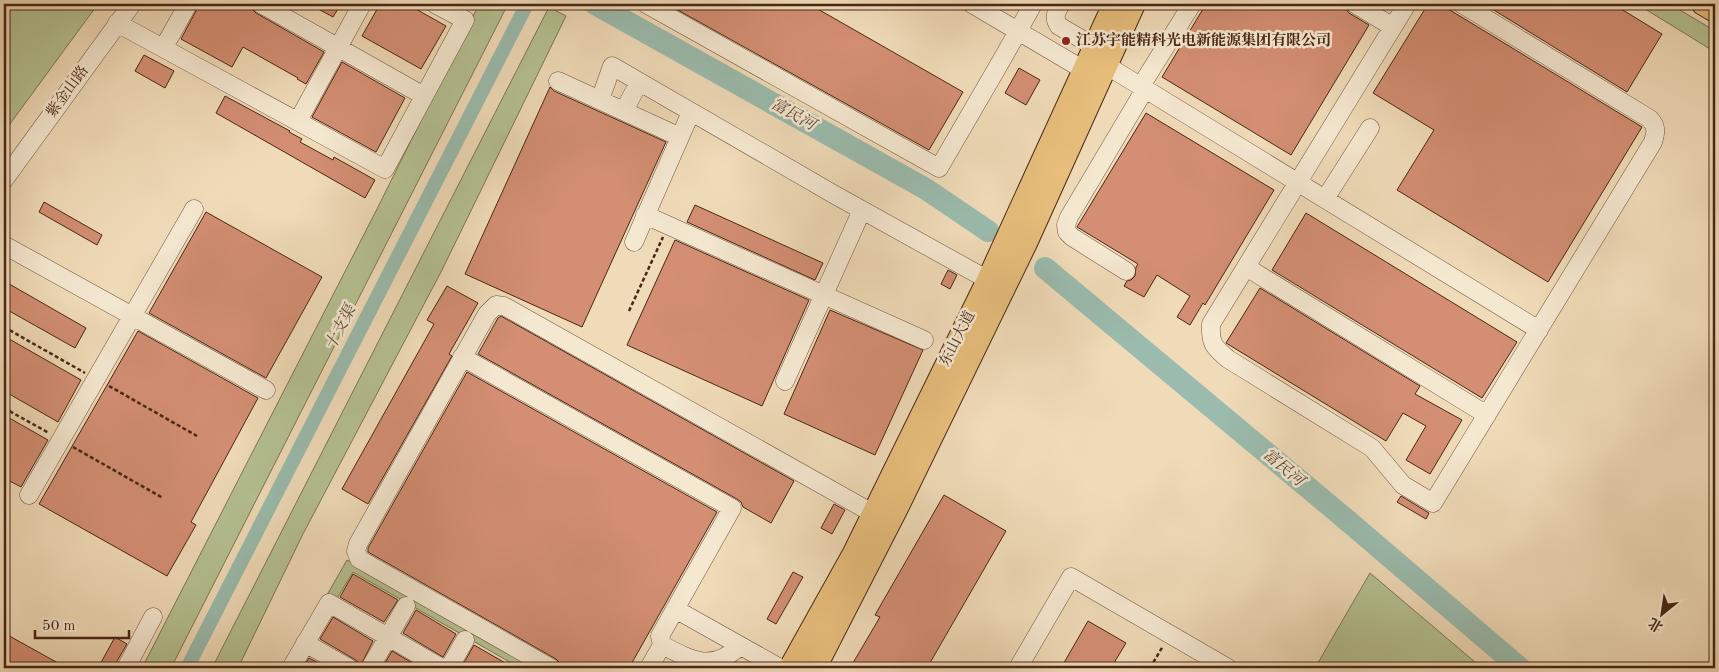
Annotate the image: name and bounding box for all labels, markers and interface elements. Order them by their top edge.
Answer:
place label: 江苏宇能精科光电新能源集团有限公司 [1076,31,1331,49]
marker: 江苏宇能精科光电新能源集团有限公司 [1060,35,1072,47]
street label: 紫金山路 [43,62,92,121]
water label: 富民河 [768,95,821,135]
water label: 十支渠 [321,300,360,353]
street label: 东山大道 [936,308,978,369]
water label: 富民河 [1259,445,1310,491]
north arrow [1636,590,1686,640]
scale bar [35,607,129,639]
text: 北 [1646,615,1666,635]
text: 50 m [42,619,76,634]

